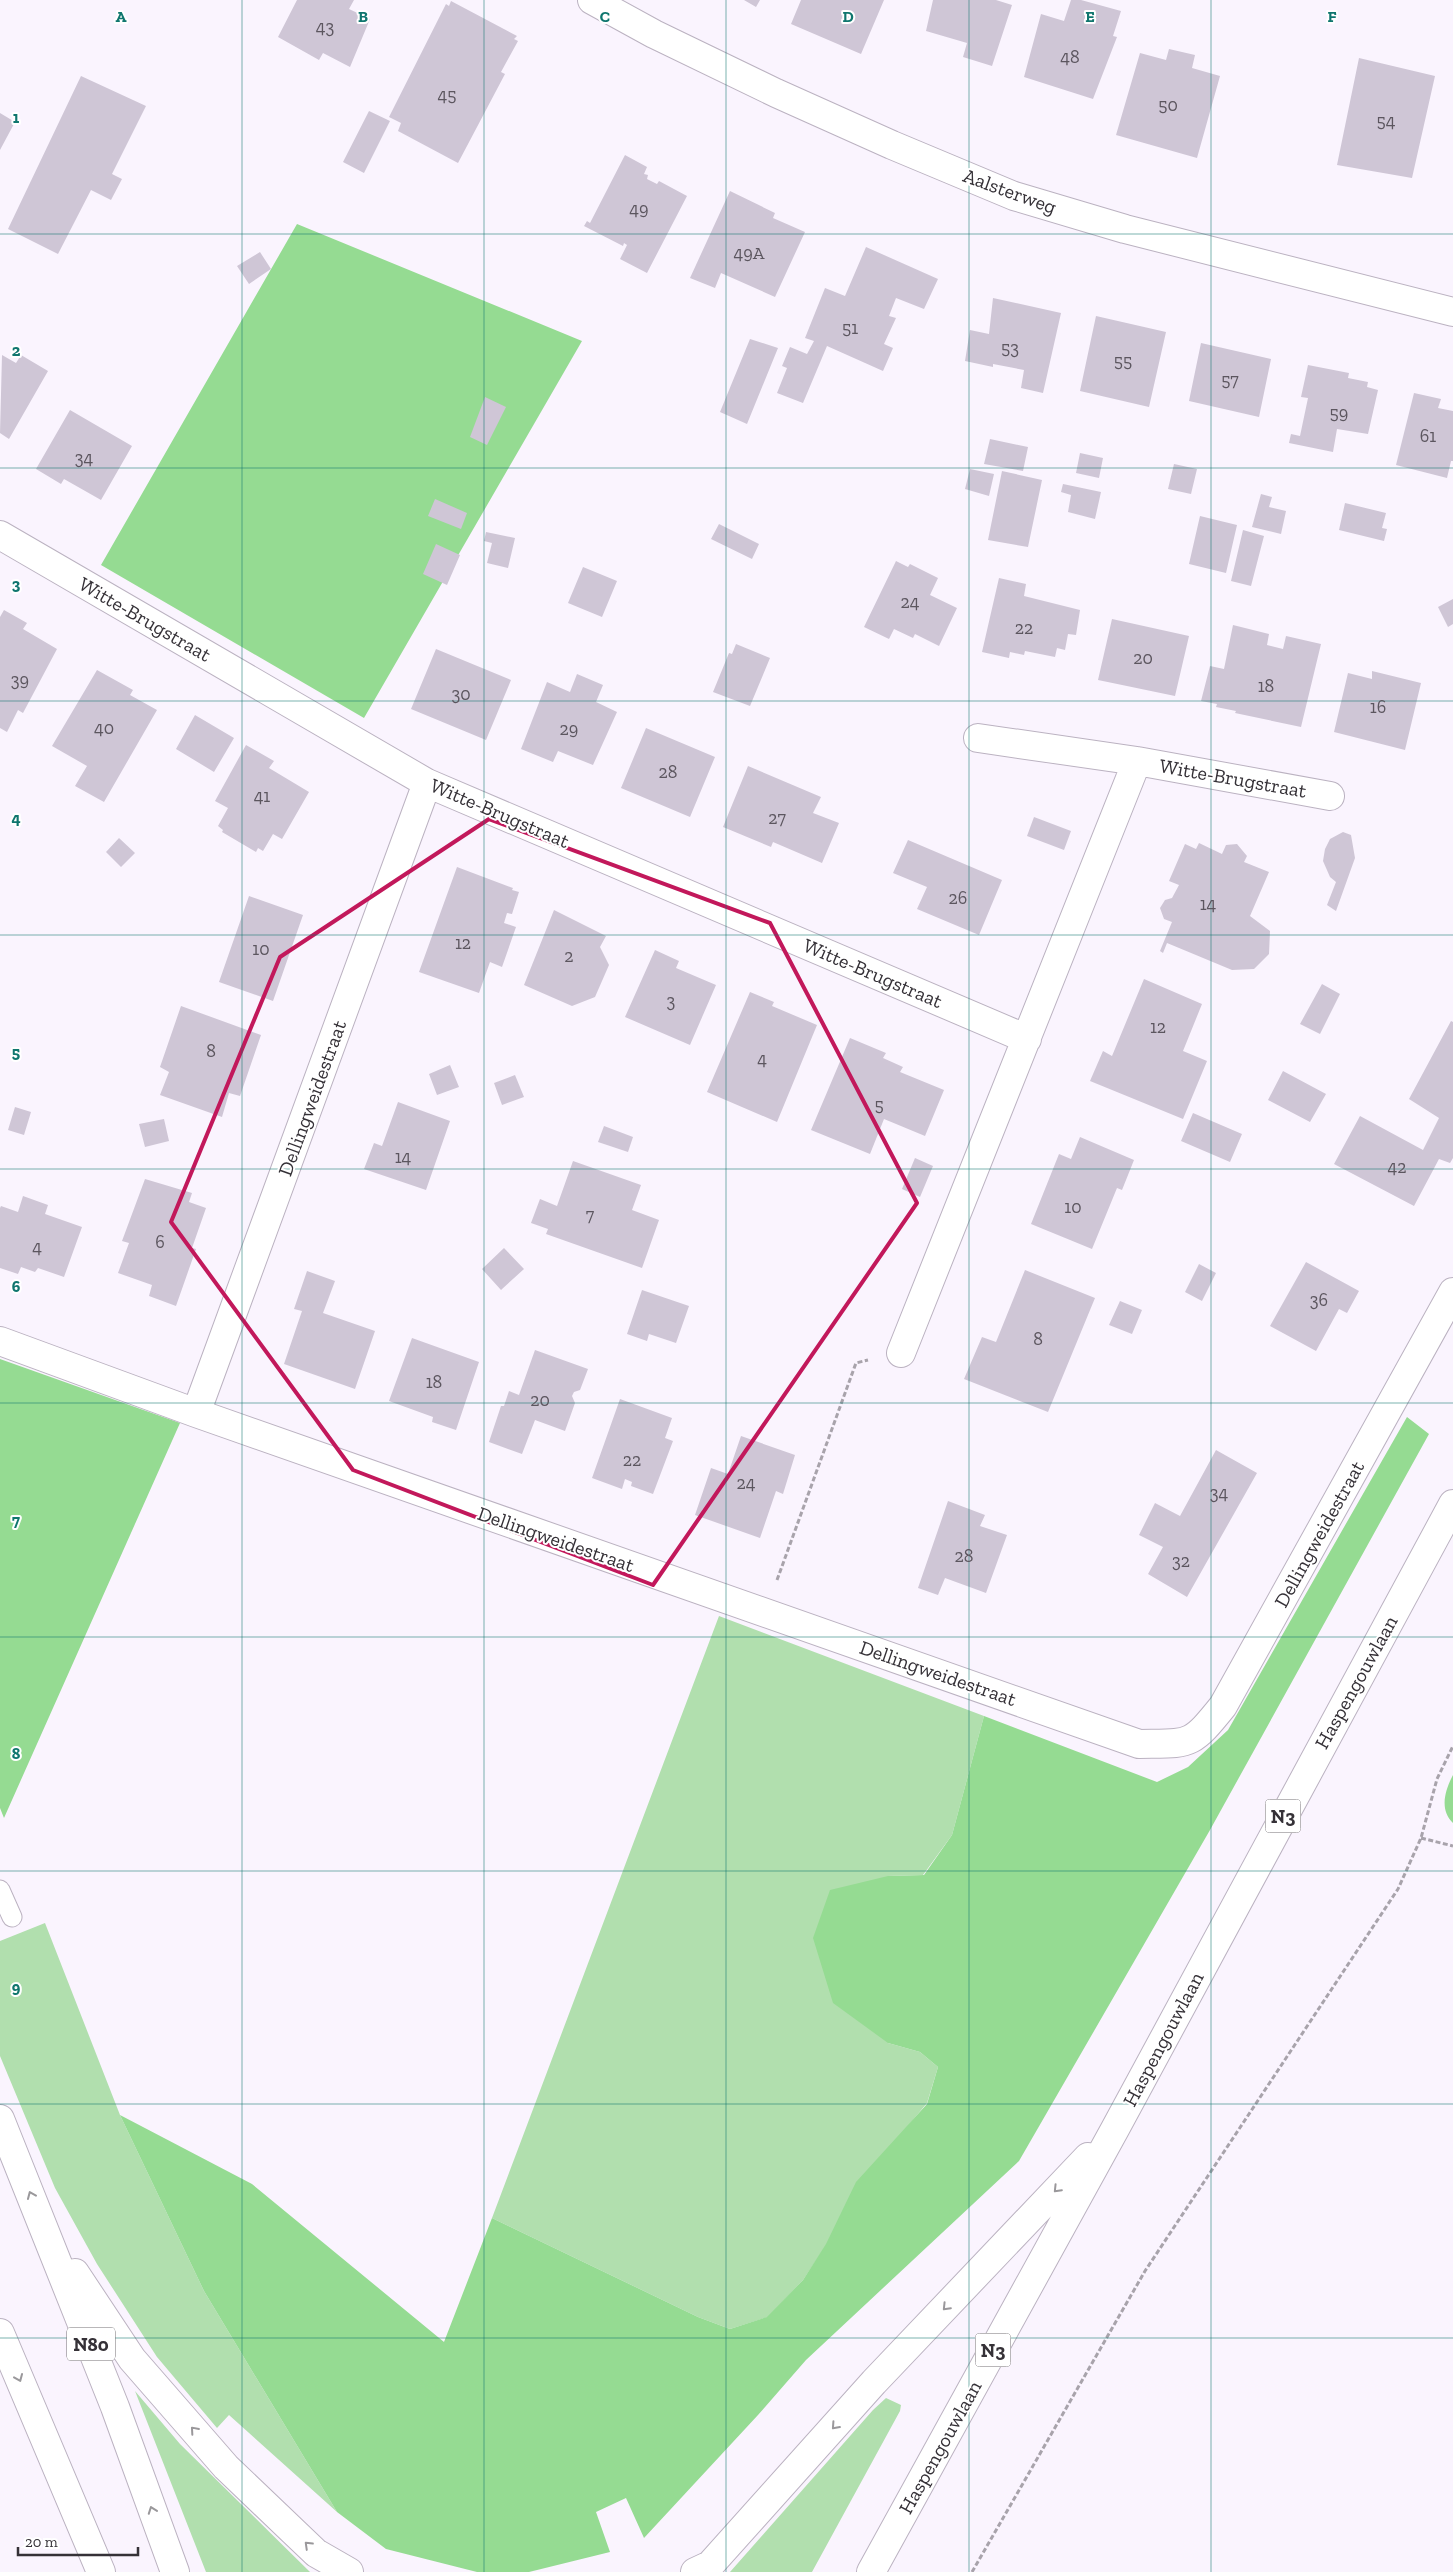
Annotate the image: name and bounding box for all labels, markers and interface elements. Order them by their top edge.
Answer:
text: A [116,7,127,26]
text: B [358,7,368,26]
text: C [600,7,610,26]
text: D [842,7,854,26]
text: E [1085,7,1095,26]
text: F [1327,7,1337,26]
house number: 43 [316,16,334,38]
house number: 48 [1060,46,1080,68]
house number: 45 [438,84,456,106]
house number: 50 [1158,94,1178,116]
text: 1 [13,108,20,127]
house number: 54 [1377,110,1396,132]
street label: Aalsterweg [960,163,1060,219]
house number: 49 [629,198,649,220]
house number: 49A [734,242,765,264]
house number: 51 [842,317,858,339]
house number: 53 [1001,337,1019,359]
text: 2 [12,341,21,360]
house number: 55 [1114,350,1132,372]
house number: 57 [1221,369,1239,391]
house number: 59 [1330,402,1348,424]
house number: 61 [1420,425,1436,447]
house number: 34 [75,447,94,469]
street label: Witte-Brugstraat [75,571,216,667]
text: 3 [12,575,21,594]
house number: 24 [901,591,920,613]
house number: 22 [1015,617,1033,639]
house number: 20 [1133,647,1153,669]
house number: 39 [11,669,29,691]
house number: 18 [1258,675,1274,697]
house number: 30 [451,683,471,705]
house number: 16 [1370,696,1386,718]
house number: 40 [94,717,114,739]
house number: 29 [560,718,578,740]
street label: Witte-Brugstraat [1158,753,1309,803]
house number: 28 [659,761,677,783]
street label: Witte-Brugstraat [427,773,574,853]
house number: 41 [254,785,270,807]
house number: 27 [768,807,786,829]
text: 4 [11,809,21,828]
house number: 26 [949,887,967,909]
house number: 14 [1200,893,1217,915]
house number: 12 [455,932,471,954]
street label: Witte-Brugstraat [800,933,947,1013]
house number: 10 [252,938,270,960]
house number: 2 [564,945,574,967]
house number: 3 [667,990,676,1012]
street label: Dellingweidestraat [273,1016,352,1179]
house number: 12 [1150,1016,1166,1038]
house number: 8 [206,1040,216,1062]
text: 5 [12,1043,20,1062]
house number: 4 [757,1048,767,1070]
house number: 5 [874,1094,884,1116]
house number: 14 [395,1146,412,1168]
house number: 42 [1388,1156,1406,1178]
house number: 10 [1064,1196,1082,1218]
house number: 7 [586,1204,595,1226]
house number: 6 [155,1231,165,1253]
house number: 4 [32,1236,42,1258]
text: 6 [12,1277,21,1296]
house number: 36 [1310,1289,1328,1311]
house number: 8 [1033,1328,1043,1350]
house number: 18 [426,1371,442,1393]
house number: 20 [530,1389,550,1411]
house number: 22 [623,1449,641,1471]
street label: Dellingweidestraat [1269,1456,1370,1612]
house number: 24 [737,1472,756,1494]
house number: 34 [1210,1482,1229,1504]
street label: Dellingweidestraat [475,1501,638,1577]
text: 7 [12,1511,20,1530]
house number: 28 [955,1545,973,1567]
house number: 32 [1172,1550,1190,1572]
street label: Haspengouwlaan [1309,1611,1403,1753]
street label: Dellingweidestraat [857,1635,1020,1711]
text: 8 [12,1744,21,1763]
road number: N3 [1266,1800,1300,1832]
street label: Haspengouwlaan [1118,1967,1209,2110]
text: 9 [12,1978,21,1997]
one-way arrow [1054,2184,1063,2193]
one-way arrow [27,2191,38,2200]
one-way arrow [943,2302,952,2311]
road number: N80 [67,2328,115,2360]
road number: N3 [976,2334,1010,2366]
one-way arrow [13,2374,23,2382]
street label: Haspengouwlaan [893,2376,987,2518]
one-way arrow [832,2421,841,2430]
one-way arrow [191,2427,200,2436]
one-way arrow [148,2506,158,2514]
scale bar [18,2524,138,2556]
text: 20 m [25,2533,58,2551]
one-way arrow [305,2542,314,2551]

